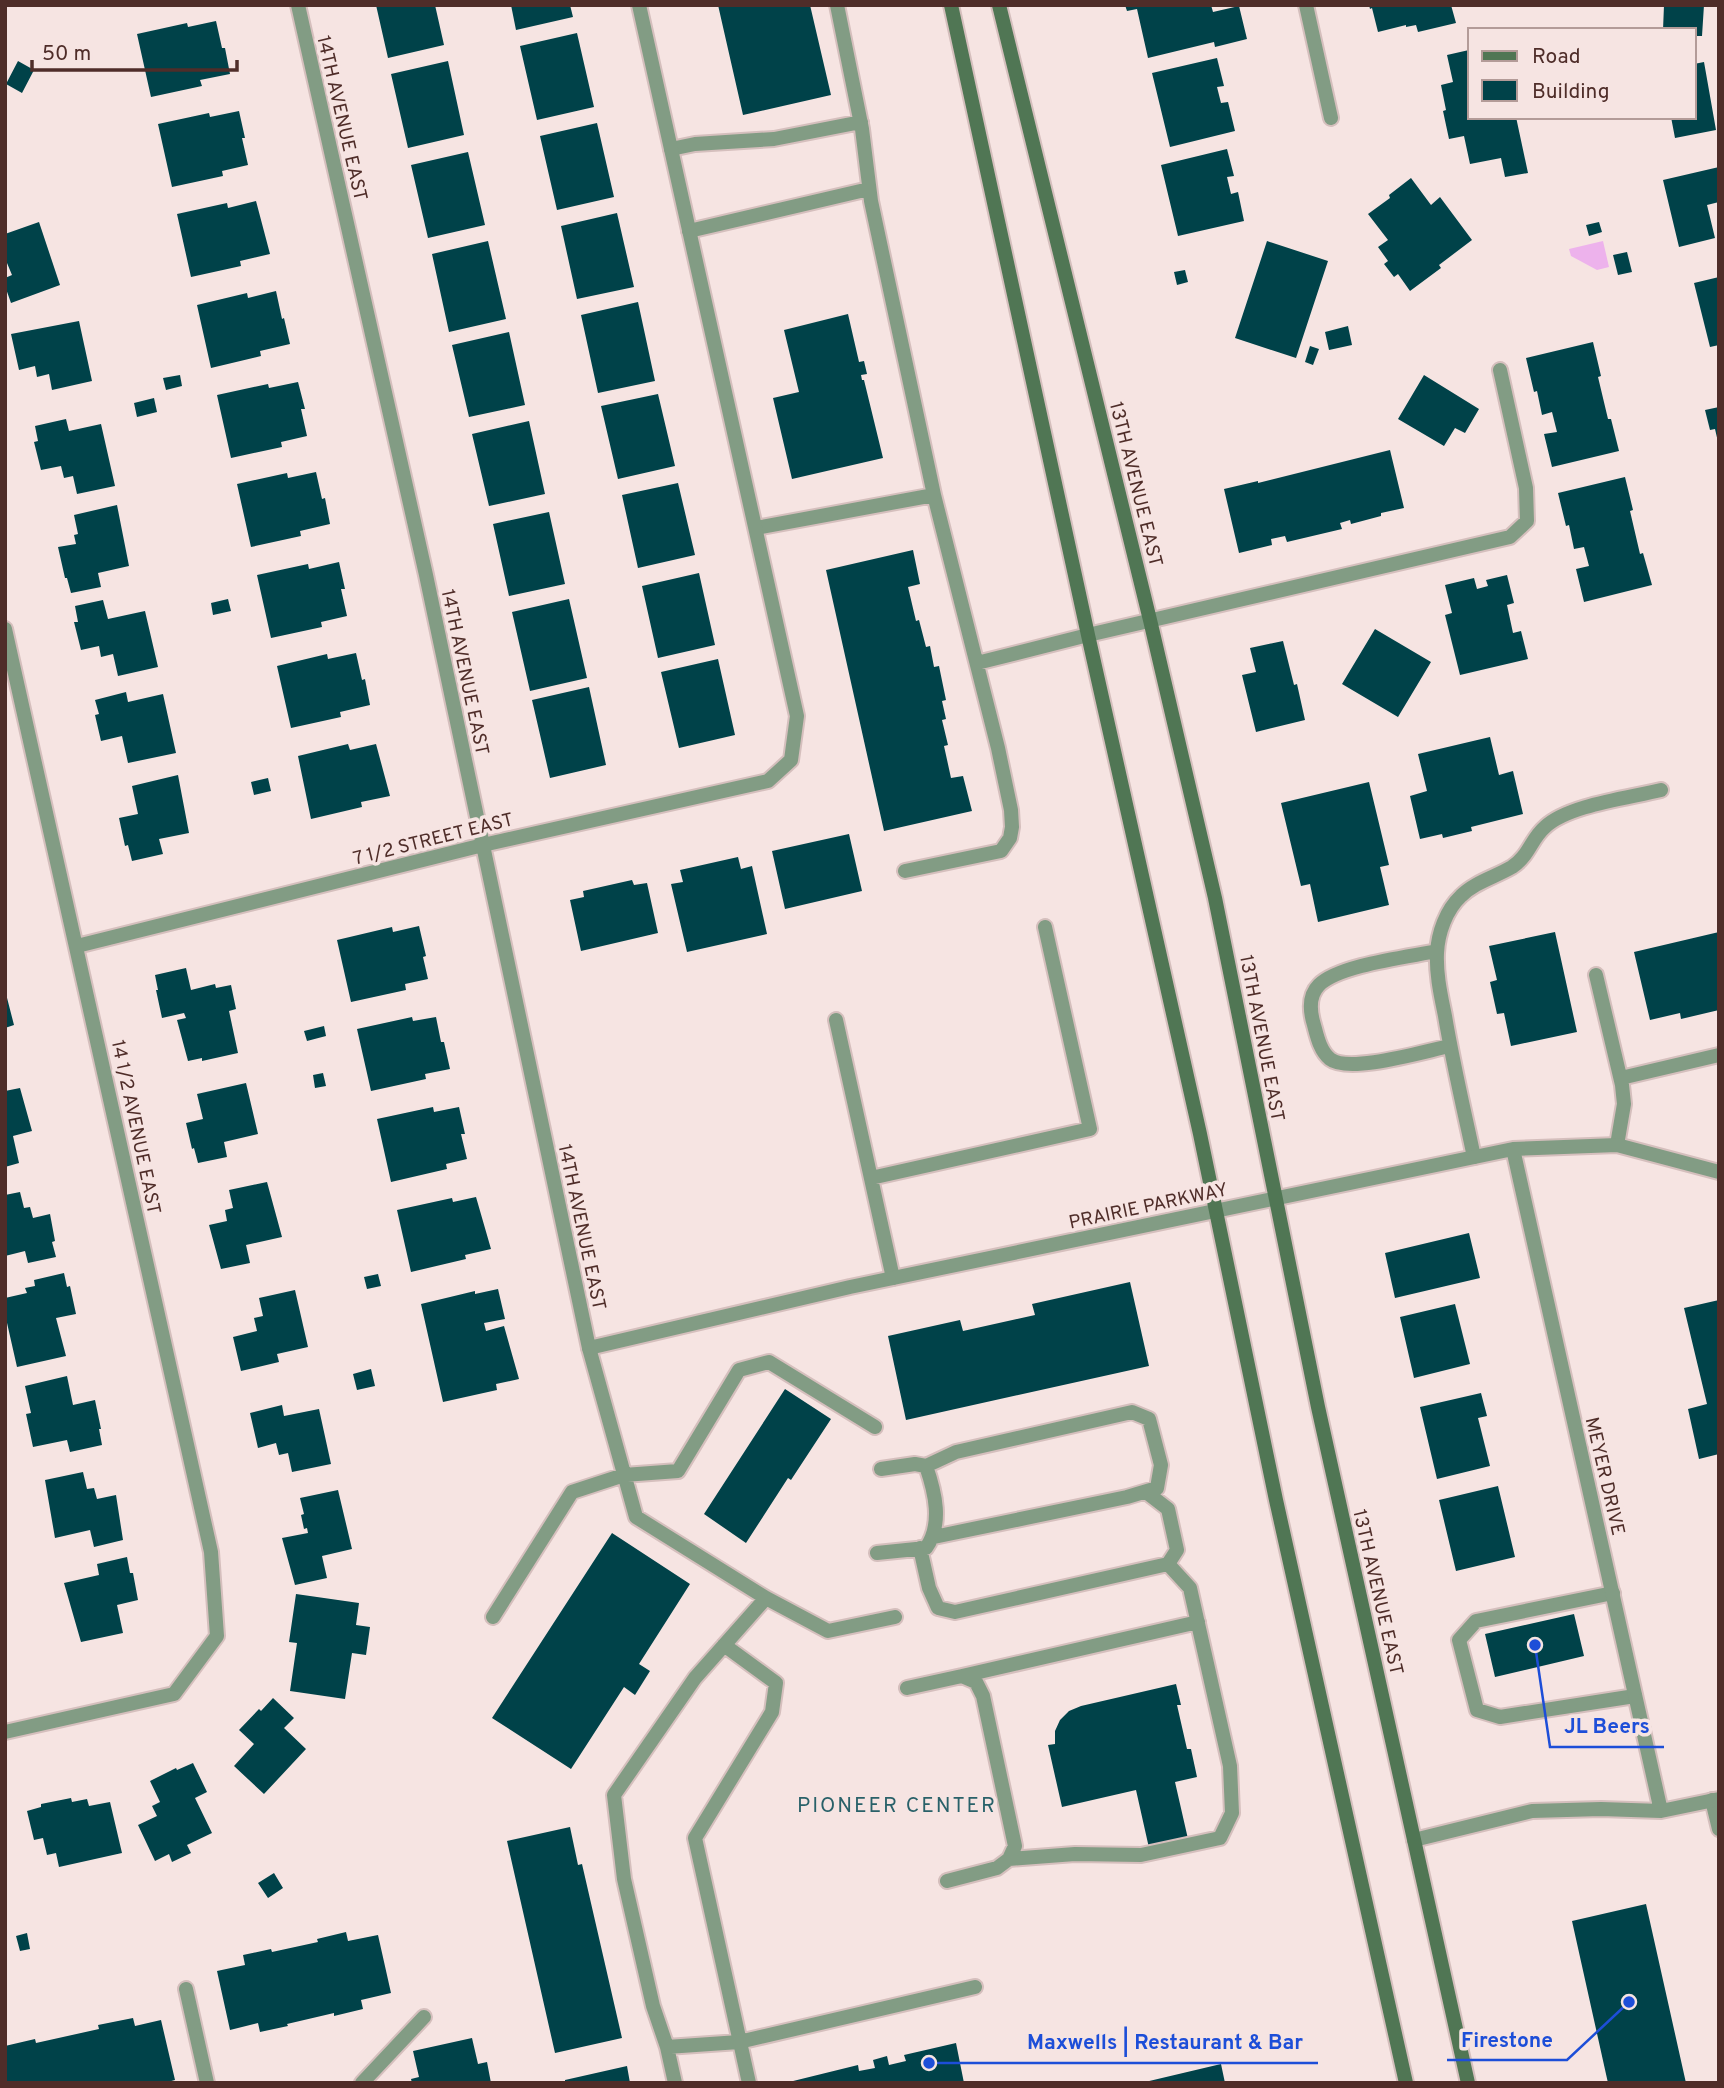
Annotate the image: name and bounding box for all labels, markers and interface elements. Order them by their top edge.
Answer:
scale bar [32,28,236,72]
legend [1468,28,1696,119]
street label: 14TH AVENUE EAST [310,33,372,203]
text: 50 m [42,41,91,68]
text: Road [1532,44,1581,71]
text: Building [1532,79,1610,106]
street label: 13TH AVENUE EAST [1103,399,1167,570]
street label: 14TH AVENUE EAST [435,587,493,758]
street label: 7 1/2 STREET EAST [351,808,516,871]
street label: 13TH AVENUE EAST [1233,953,1289,1124]
street label: 14 1/2 AVENUE EAST [105,1038,165,1217]
street label: 14TH AVENUE EAST [552,1142,610,1313]
street label: PRAIRIE PARKWAY [1067,1178,1230,1236]
street label: MEYER DRIVE [1579,1415,1629,1538]
street label: 13TH AVENUE EAST [1346,1507,1408,1678]
callout: JL Beers [1550,1705,1664,1747]
text: JL Beers [1564,1714,1650,1741]
district label: PIONEER CENTER [797,1793,997,1820]
callout: Firestone [1447,2018,1567,2060]
callout: Maxwells | Restaurant & Bar [1013,2021,1318,2063]
text: Maxwells | Restaurant & Bar [1027,2026,1303,2057]
text: Firestone [1461,2028,1553,2055]

